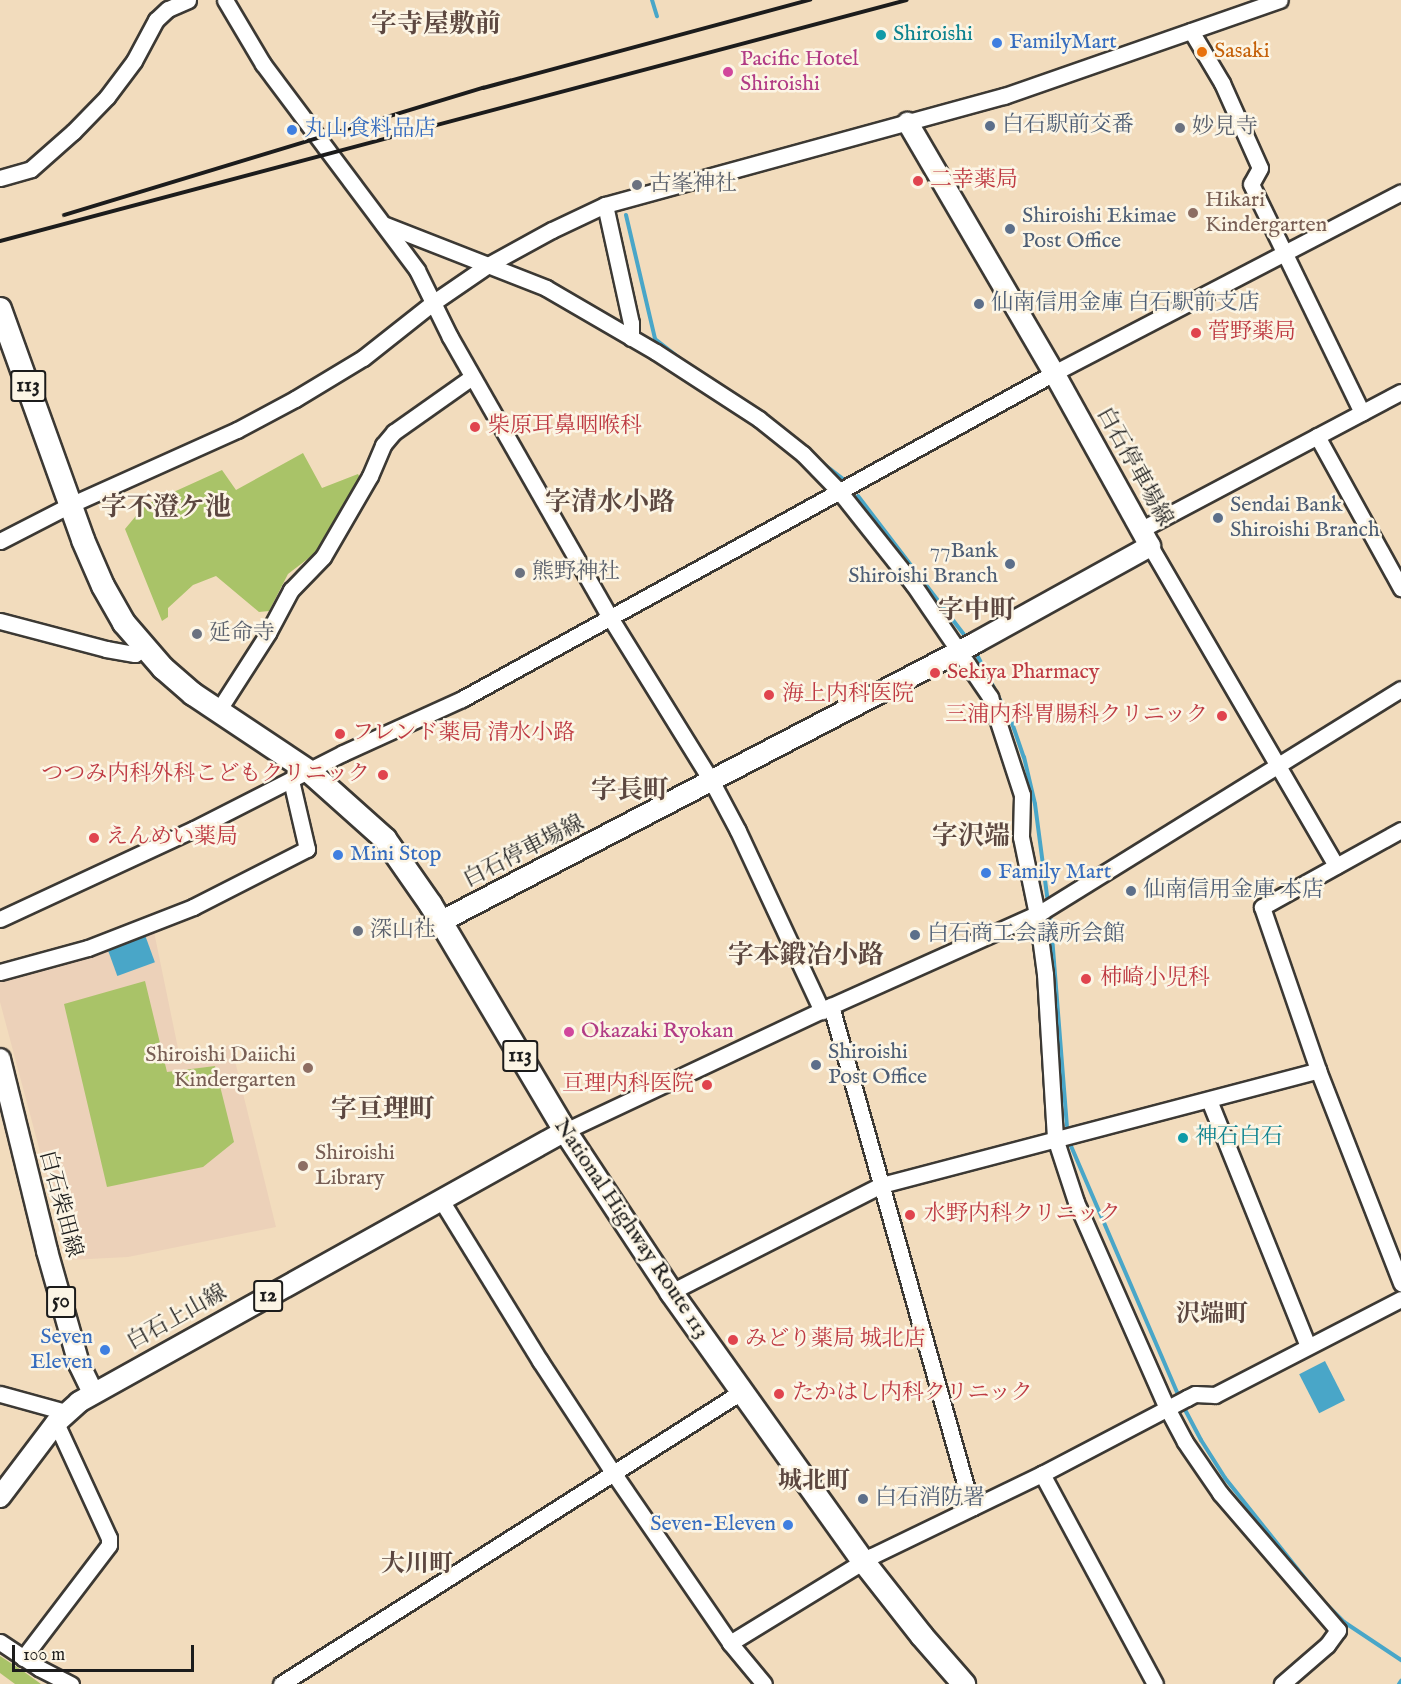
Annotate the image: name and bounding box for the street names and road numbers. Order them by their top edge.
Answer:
road number: 113 [10,368,46,404]
street label: 白石停車場線 [1090,403,1178,531]
street label: 白石停車場線 [459,810,589,894]
road number: 113 [502,1038,538,1074]
street label: National Highway Route 113 [548,1114,714,1344]
street label: 白石柴田線 [33,1147,87,1261]
road number: 12 [253,1278,283,1314]
street label: 白石上山線 [122,1280,232,1356]
road number: 50 [46,1284,76,1320]

